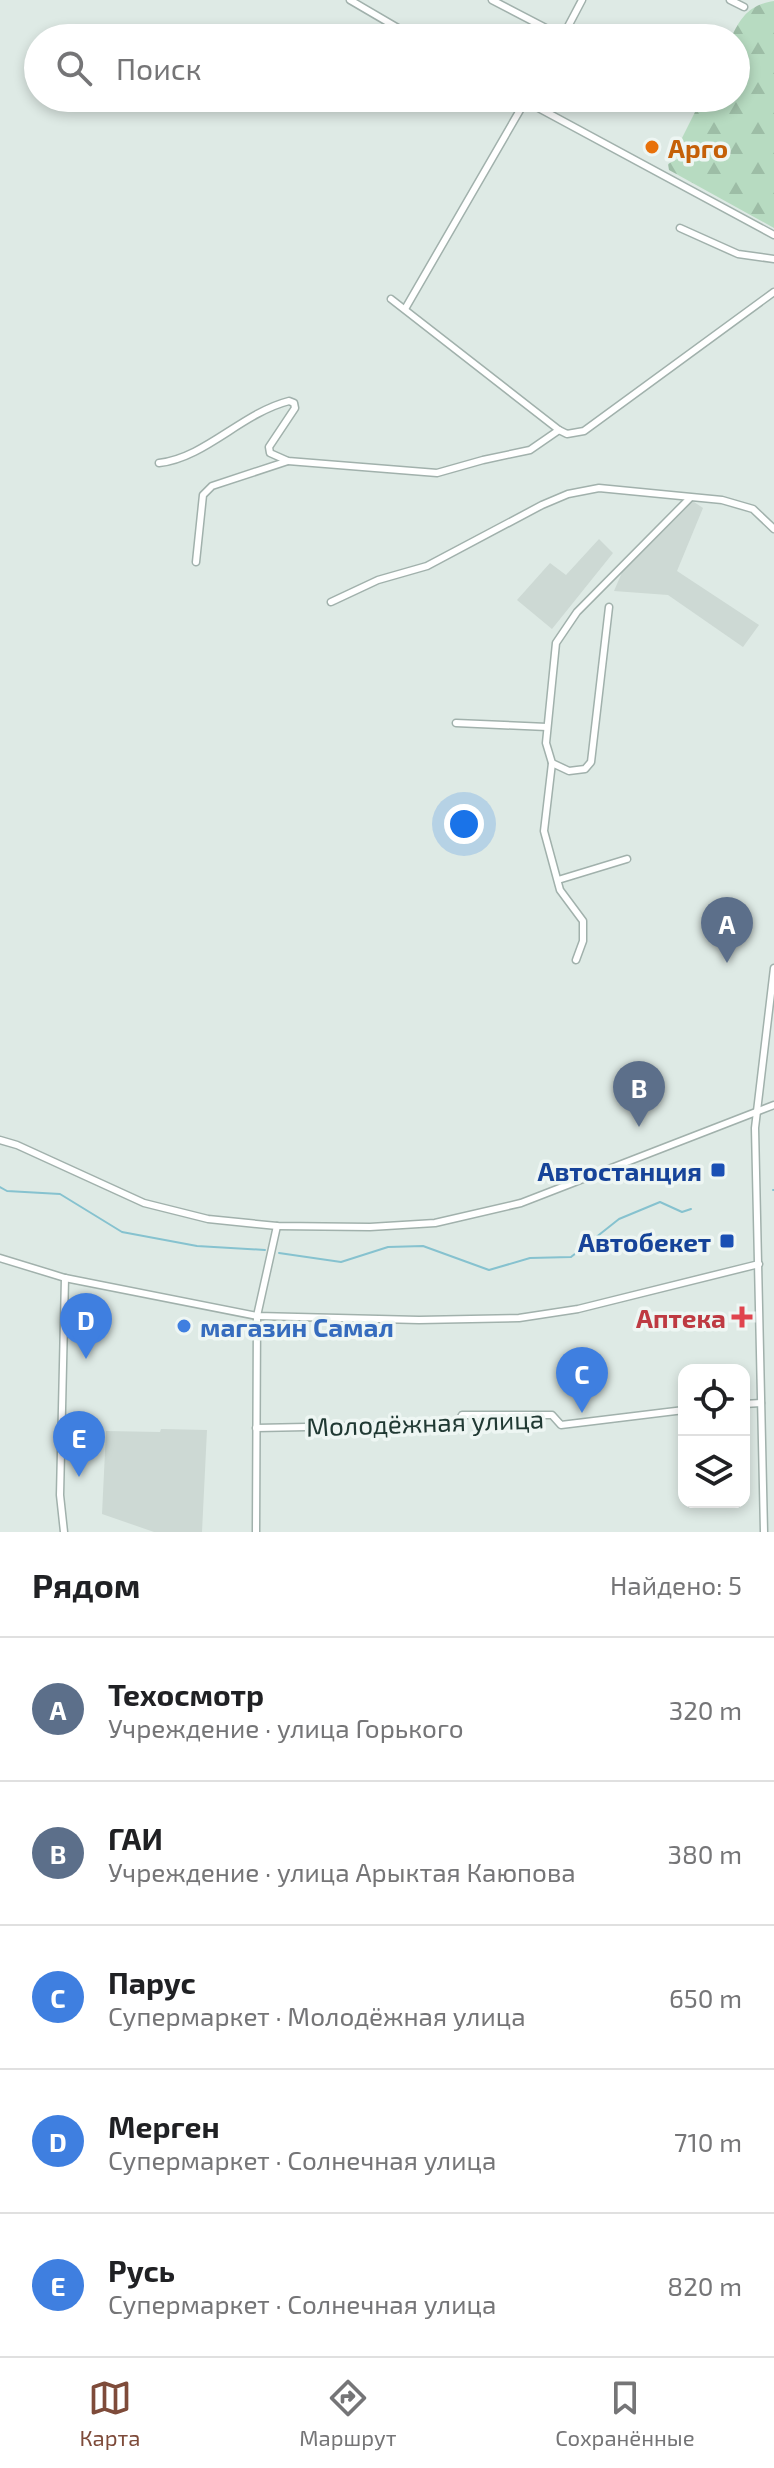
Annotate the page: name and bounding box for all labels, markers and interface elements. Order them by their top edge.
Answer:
search box [24,24,750,112]
icon: search [52,46,96,90]
text: Поиск [116,50,202,86]
place label: Арго [668,132,728,163]
marker: Арго [643,138,661,156]
your location [444,804,484,844]
pin: A [701,897,753,963]
pin: B [613,1061,665,1127]
place label: Автостанция [537,1155,702,1186]
marker: Автостанция [709,1161,727,1179]
place label: Автобекет [578,1226,711,1257]
marker: Автобекет [718,1232,736,1250]
pin: D [60,1293,112,1359]
place label: Аптека [636,1302,726,1333]
marker: Аптека [733,1308,751,1326]
place label: магазин Самал [200,1311,394,1342]
marker: магазин Самал [175,1317,193,1335]
pin: C [556,1347,608,1413]
map controls [678,1364,750,1508]
button: locate [678,1364,750,1436]
street label: Молодёжная улица [305,1402,545,1443]
pin: E [53,1411,105,1477]
button: layers [678,1436,750,1508]
text: Рядом [32,1564,140,1605]
text: Найдено: 5 [610,1569,742,1600]
text: Техосмотр [108,1676,264,1712]
text: A [50,1694,66,1725]
text: 320 m [669,1694,742,1725]
text: Учреждение · улица Горького [108,1712,464,1743]
text: ГАИ [108,1820,163,1856]
text: B [50,1838,66,1869]
text: 380 m [668,1838,742,1869]
text: Учреждение · улица Арыктая Каюпова [108,1856,576,1887]
text: Парус [108,1964,196,2000]
text: C [50,1982,66,2013]
text: 650 m [669,1982,742,2013]
text: Супермаркет · Молодёжная улица [108,2000,525,2031]
text: Мерген [108,2108,220,2144]
text: D [49,2126,67,2157]
text: 710 m [674,2126,742,2157]
text: Супермаркет · Солнечная улица [108,2144,496,2175]
text: Русь [108,2252,175,2288]
text: E [50,2270,66,2301]
text: 820 m [667,2270,742,2301]
text: Супермаркет · Солнечная улица [108,2288,496,2319]
tab: Карта [79,2376,140,2450]
tab: Маршрут [299,2376,396,2450]
tab: Сохранённые [555,2376,695,2450]

